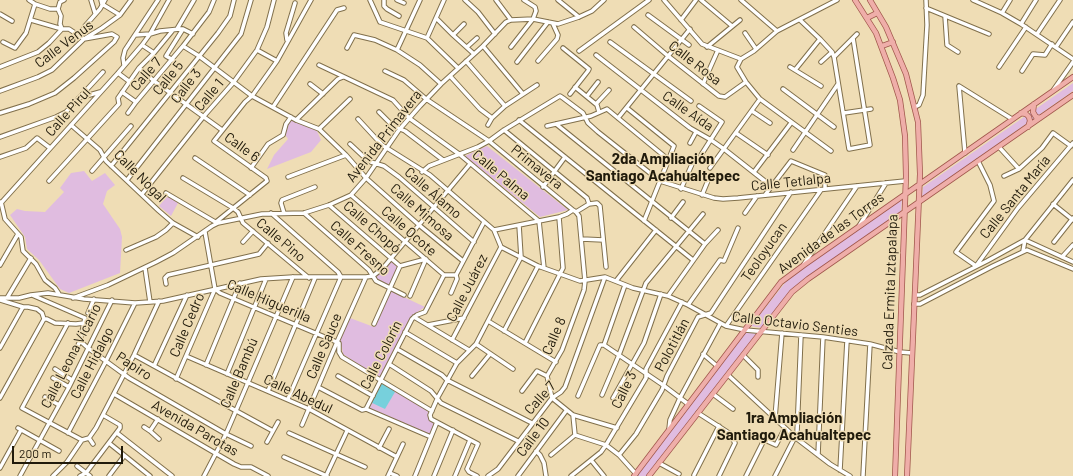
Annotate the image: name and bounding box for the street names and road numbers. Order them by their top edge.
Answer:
street label: Calle Venus [31,17,97,71]
street label: Calle Rosa [665,37,725,89]
street label: Calle 7 [127,54,165,94]
street label: Calle 5 [149,57,187,99]
street label: Calle 3 [167,65,205,107]
street label: Calle 1 [191,75,227,115]
street label: Calle Pirul [42,84,94,140]
street label: Avenida Primavera [343,87,425,185]
street label: Calle Aída [659,87,717,135]
street label: Calle 6 [221,129,263,165]
street label: Primavera [508,141,566,193]
street label: Calle Nogal [110,146,170,206]
street label: Calle Palma [469,146,533,204]
street label: Calle Santa María [976,152,1054,242]
street label: Calle Álamo [401,164,465,222]
street label: Calle Tetlalpa [750,169,832,195]
street label: Calle Mimosa [387,180,457,244]
street label: Avenida de las Torres [775,189,887,277]
street label: Calle Chopó [340,197,404,257]
street label: Calle Ocote [378,202,440,260]
street label: Calzada Ermita Iztapalapa [879,214,901,370]
street label: Calle Pino [253,215,309,265]
street label: Calle Fresno [327,217,393,279]
street label: Teoloyucan [737,219,791,285]
street label: Calle Juárez [443,251,491,325]
street label: Calle Higuerilla [224,276,314,326]
street label: Calle Cedro [166,290,208,360]
street label: Calle Leona Vicario [37,301,105,411]
street label: Calle Octavio Senties [731,308,859,340]
street label: Calle Sauce [303,311,345,381]
street label: Calle 8 [539,315,569,357]
street label: Polotitlán [651,315,693,375]
street label: Calle Colorín [357,318,405,392]
street label: Calle Hidalgo [67,324,117,402]
street label: Calle Bambú [217,335,261,411]
street label: Papiro [113,348,155,384]
street label: Calle 3 [608,369,640,411]
street label: Calle Abedul [261,371,335,417]
street label: Calle 7 [521,378,559,418]
street label: Avenida Parotas [149,396,241,460]
street label: Calle 10 [513,414,553,460]

